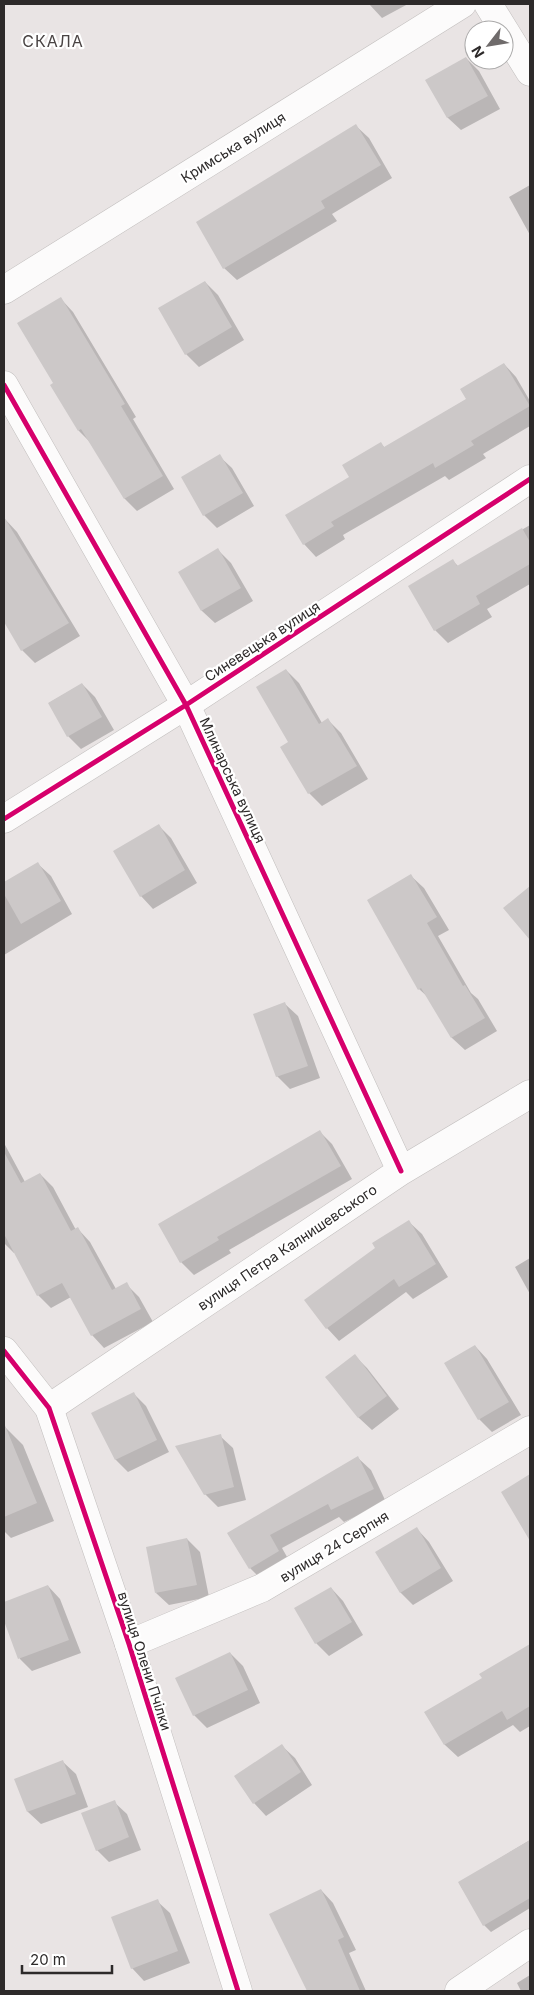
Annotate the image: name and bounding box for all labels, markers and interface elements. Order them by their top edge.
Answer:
north arrow [464,20,514,70]
district label: СКАЛА [22,31,84,51]
text: N [467,43,487,61]
street label: Кримська вулиця [178,108,288,186]
street label: Синевецька вулиця [201,597,323,685]
street label: Млинарська вулиця [196,715,270,845]
street label: вулиця Петра Калнишевського [194,1181,380,1313]
street label: вулиця 24 Серпня [276,1507,392,1585]
street label: вулиця Олени Пчілки [115,1590,175,1732]
scale bar [22,1942,112,1974]
text: 20 m [30,1950,66,1969]

